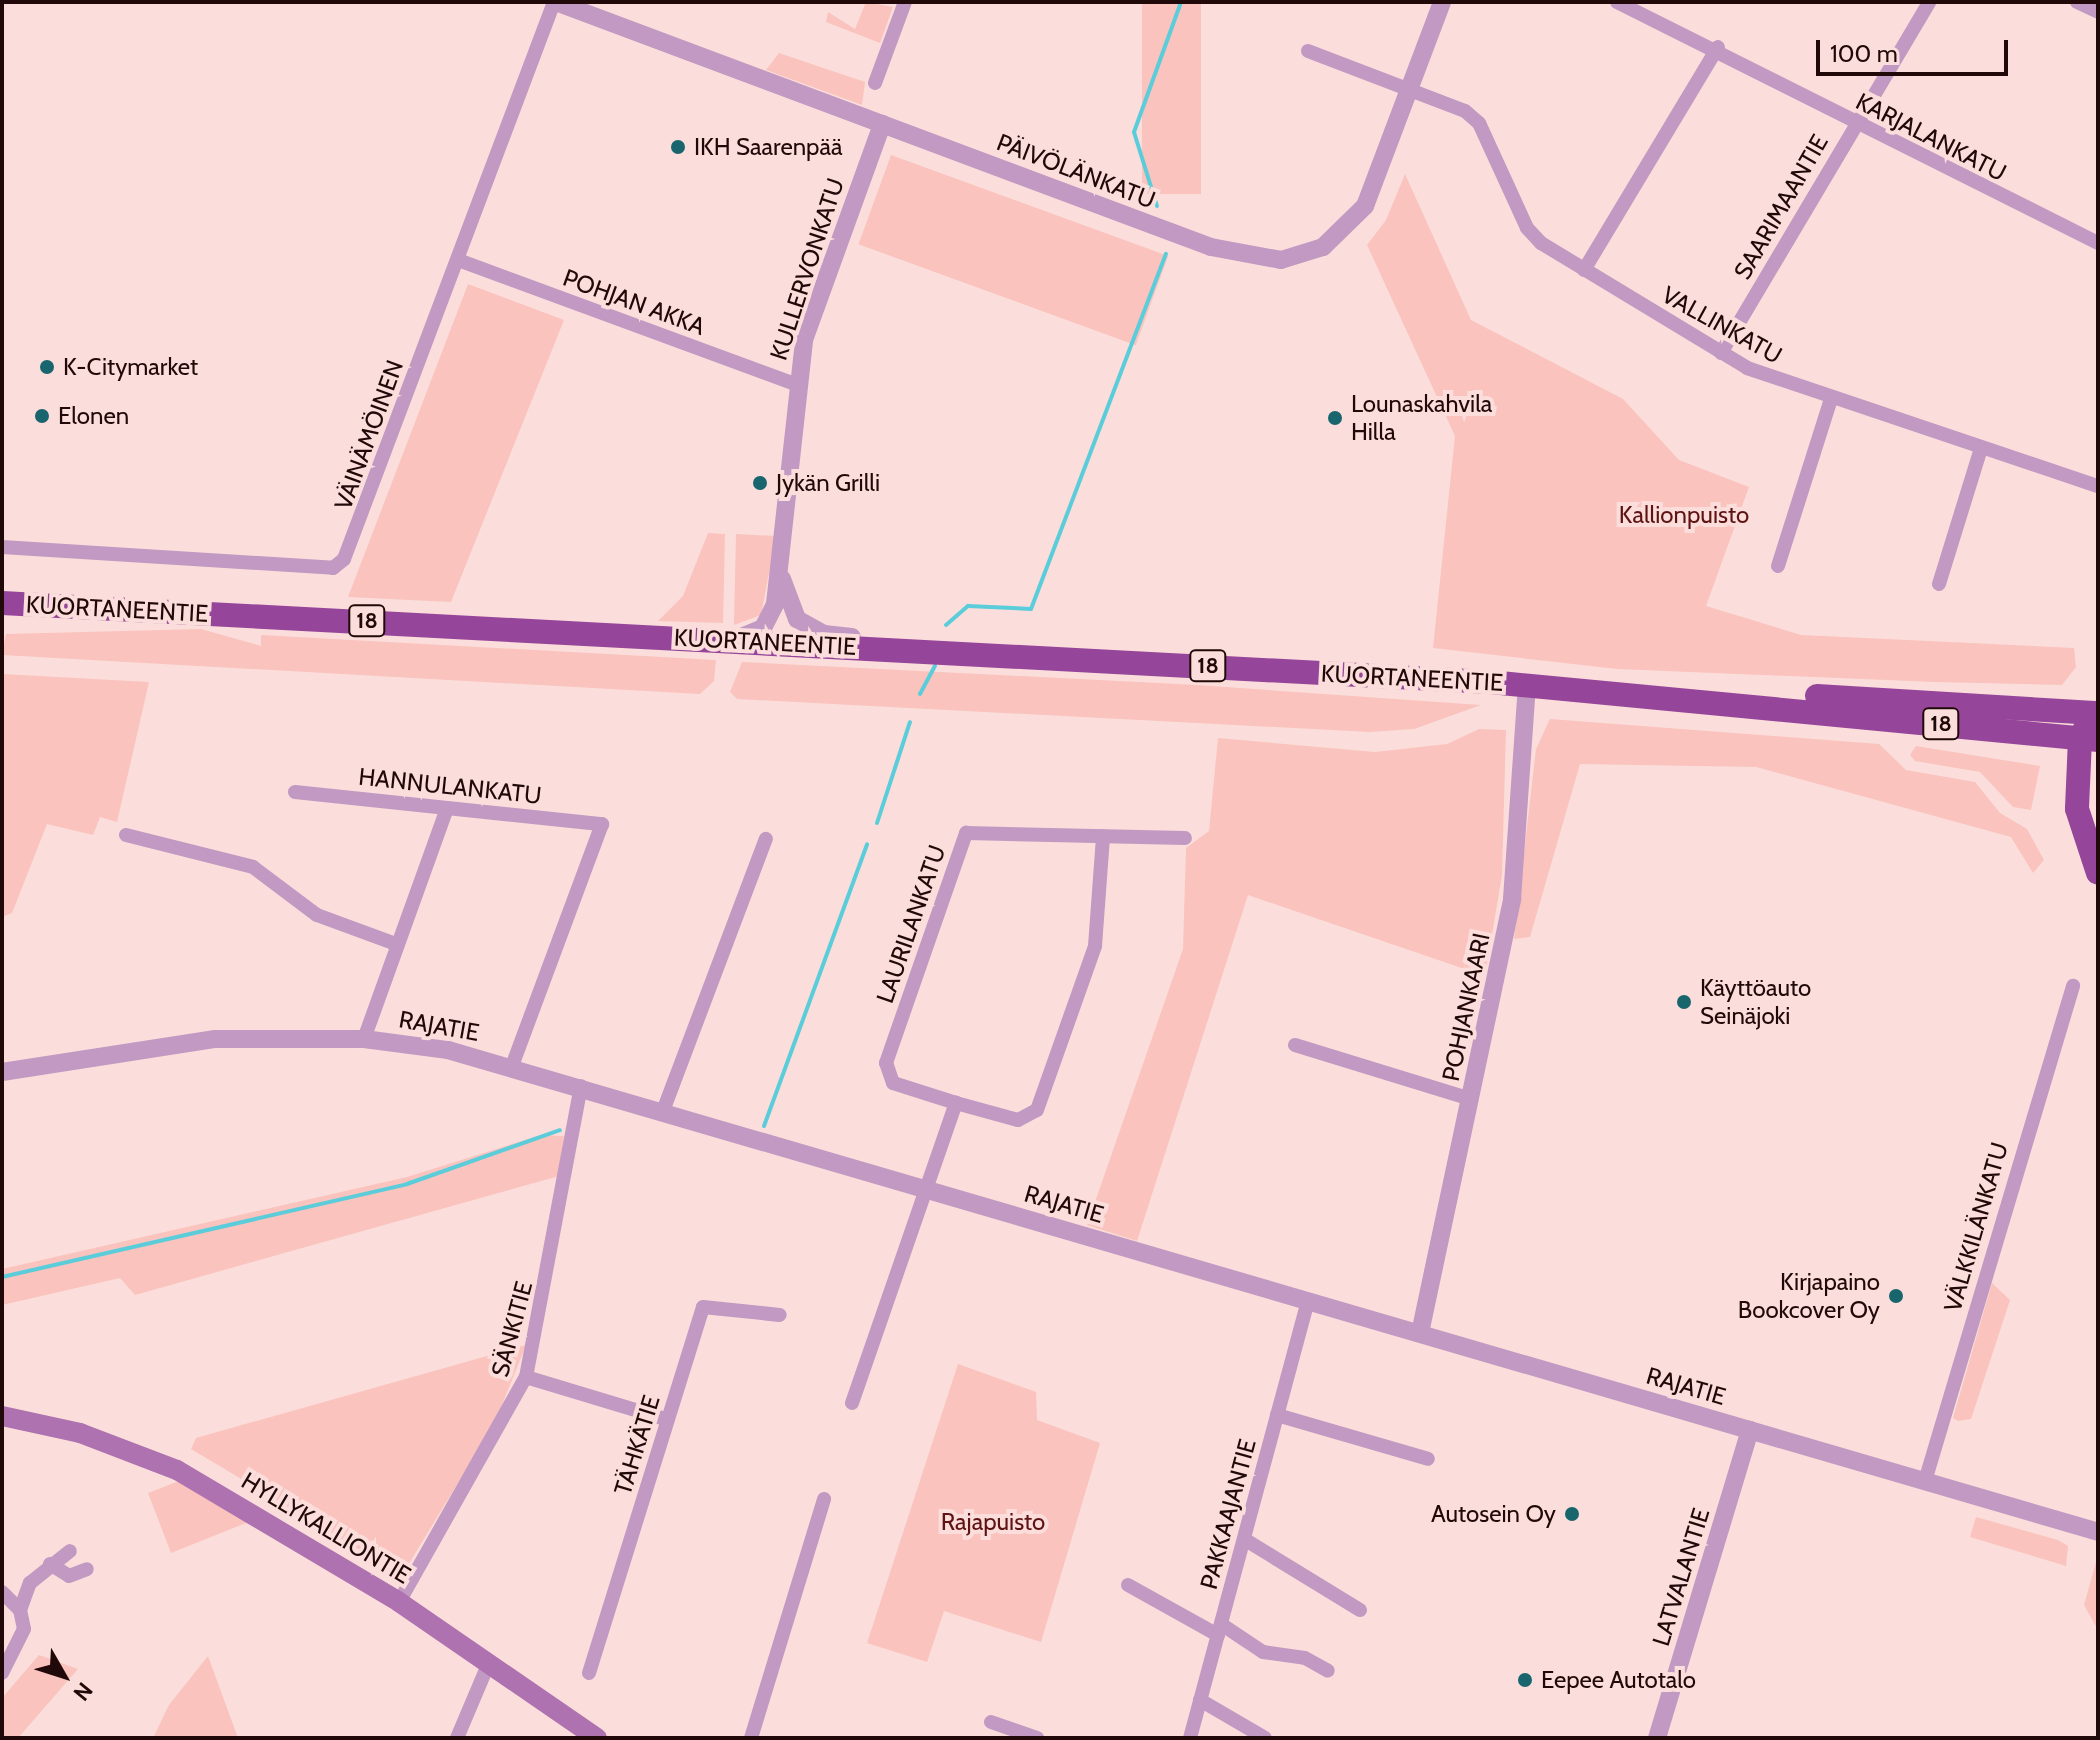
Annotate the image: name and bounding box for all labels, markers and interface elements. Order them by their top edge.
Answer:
scale bar [1820,24,2012,74]
text: 100 m [1830,39,1898,68]
street label: KARJALANKATU [1851,87,2011,187]
street label: PÄIVÖLÄNKATU [993,128,1159,214]
street label: SAARIMAANTIE [1728,130,1834,284]
place label: IKH Saarenpää [694,133,842,161]
marker: IKH Saarenpää [669,138,687,156]
street label: KULLERVONKATU [764,174,850,364]
street label: POHJAN AKKA [559,263,709,341]
street label: VALLINKATU [1657,280,1787,370]
place label: K-Citymarket [63,353,198,381]
street label: VÄINÄMÖINEN [329,356,409,514]
marker: K-Citymarket [38,358,56,376]
place label: Lounaskahvila Hilla [1351,390,1492,446]
place label: Elonen [58,402,129,430]
marker: Elonen [33,407,51,425]
marker: Lounaskahvila Hilla [1326,409,1344,427]
place label: Jykän Grilli [776,469,880,497]
marker: Jykän Grilli [751,474,769,492]
park label: Kallionpuisto [1619,501,1749,529]
street label: KUORTANEENTIE [25,590,209,628]
road number: 18 [347,603,387,639]
street label: KUORTANEENTIE [673,623,857,661]
road number: 18 [1188,648,1228,684]
street label: KUORTANEENTIE [1320,659,1504,697]
road number: 18 [1921,706,1961,742]
street label: HANNULANKATU [357,762,543,810]
street label: LAURILANKATU [870,841,952,1007]
street label: POHJANKAARI [1436,930,1496,1084]
place label: Käyttöauto Seinäjoki [1700,974,1811,1030]
marker: Käyttöauto Seinäjoki [1675,993,1693,1011]
street label: RAJATIE [397,1005,481,1047]
street label: VÄLKKILÄNKATU [1938,1139,2014,1315]
street label: RAJATIE [1021,1179,1107,1229]
place label: Kirjapaino Bookcover Oy [1738,1268,1880,1324]
street label: SÄNKITIE [485,1278,539,1380]
marker: Kirjapaino Bookcover Oy [1887,1287,1905,1305]
street label: RAJATIE [1643,1361,1729,1411]
street label: TÄHKÄTIE [608,1392,666,1498]
street label: PAKKAAJANTIE [1194,1436,1262,1592]
street label: HYLLYKALLIONTIE [236,1466,416,1590]
place label: Autosein Oy [1431,1500,1556,1528]
marker: Autosein Oy [1563,1505,1581,1523]
street label: LATVALANTIE [1646,1505,1716,1649]
park label: Rajapuisto [941,1508,1045,1536]
north arrow [24,1636,104,1716]
place label: Eepee Autotalo [1541,1666,1696,1694]
marker: Eepee Autotalo [1516,1671,1534,1689]
text: N [68,1677,98,1706]

